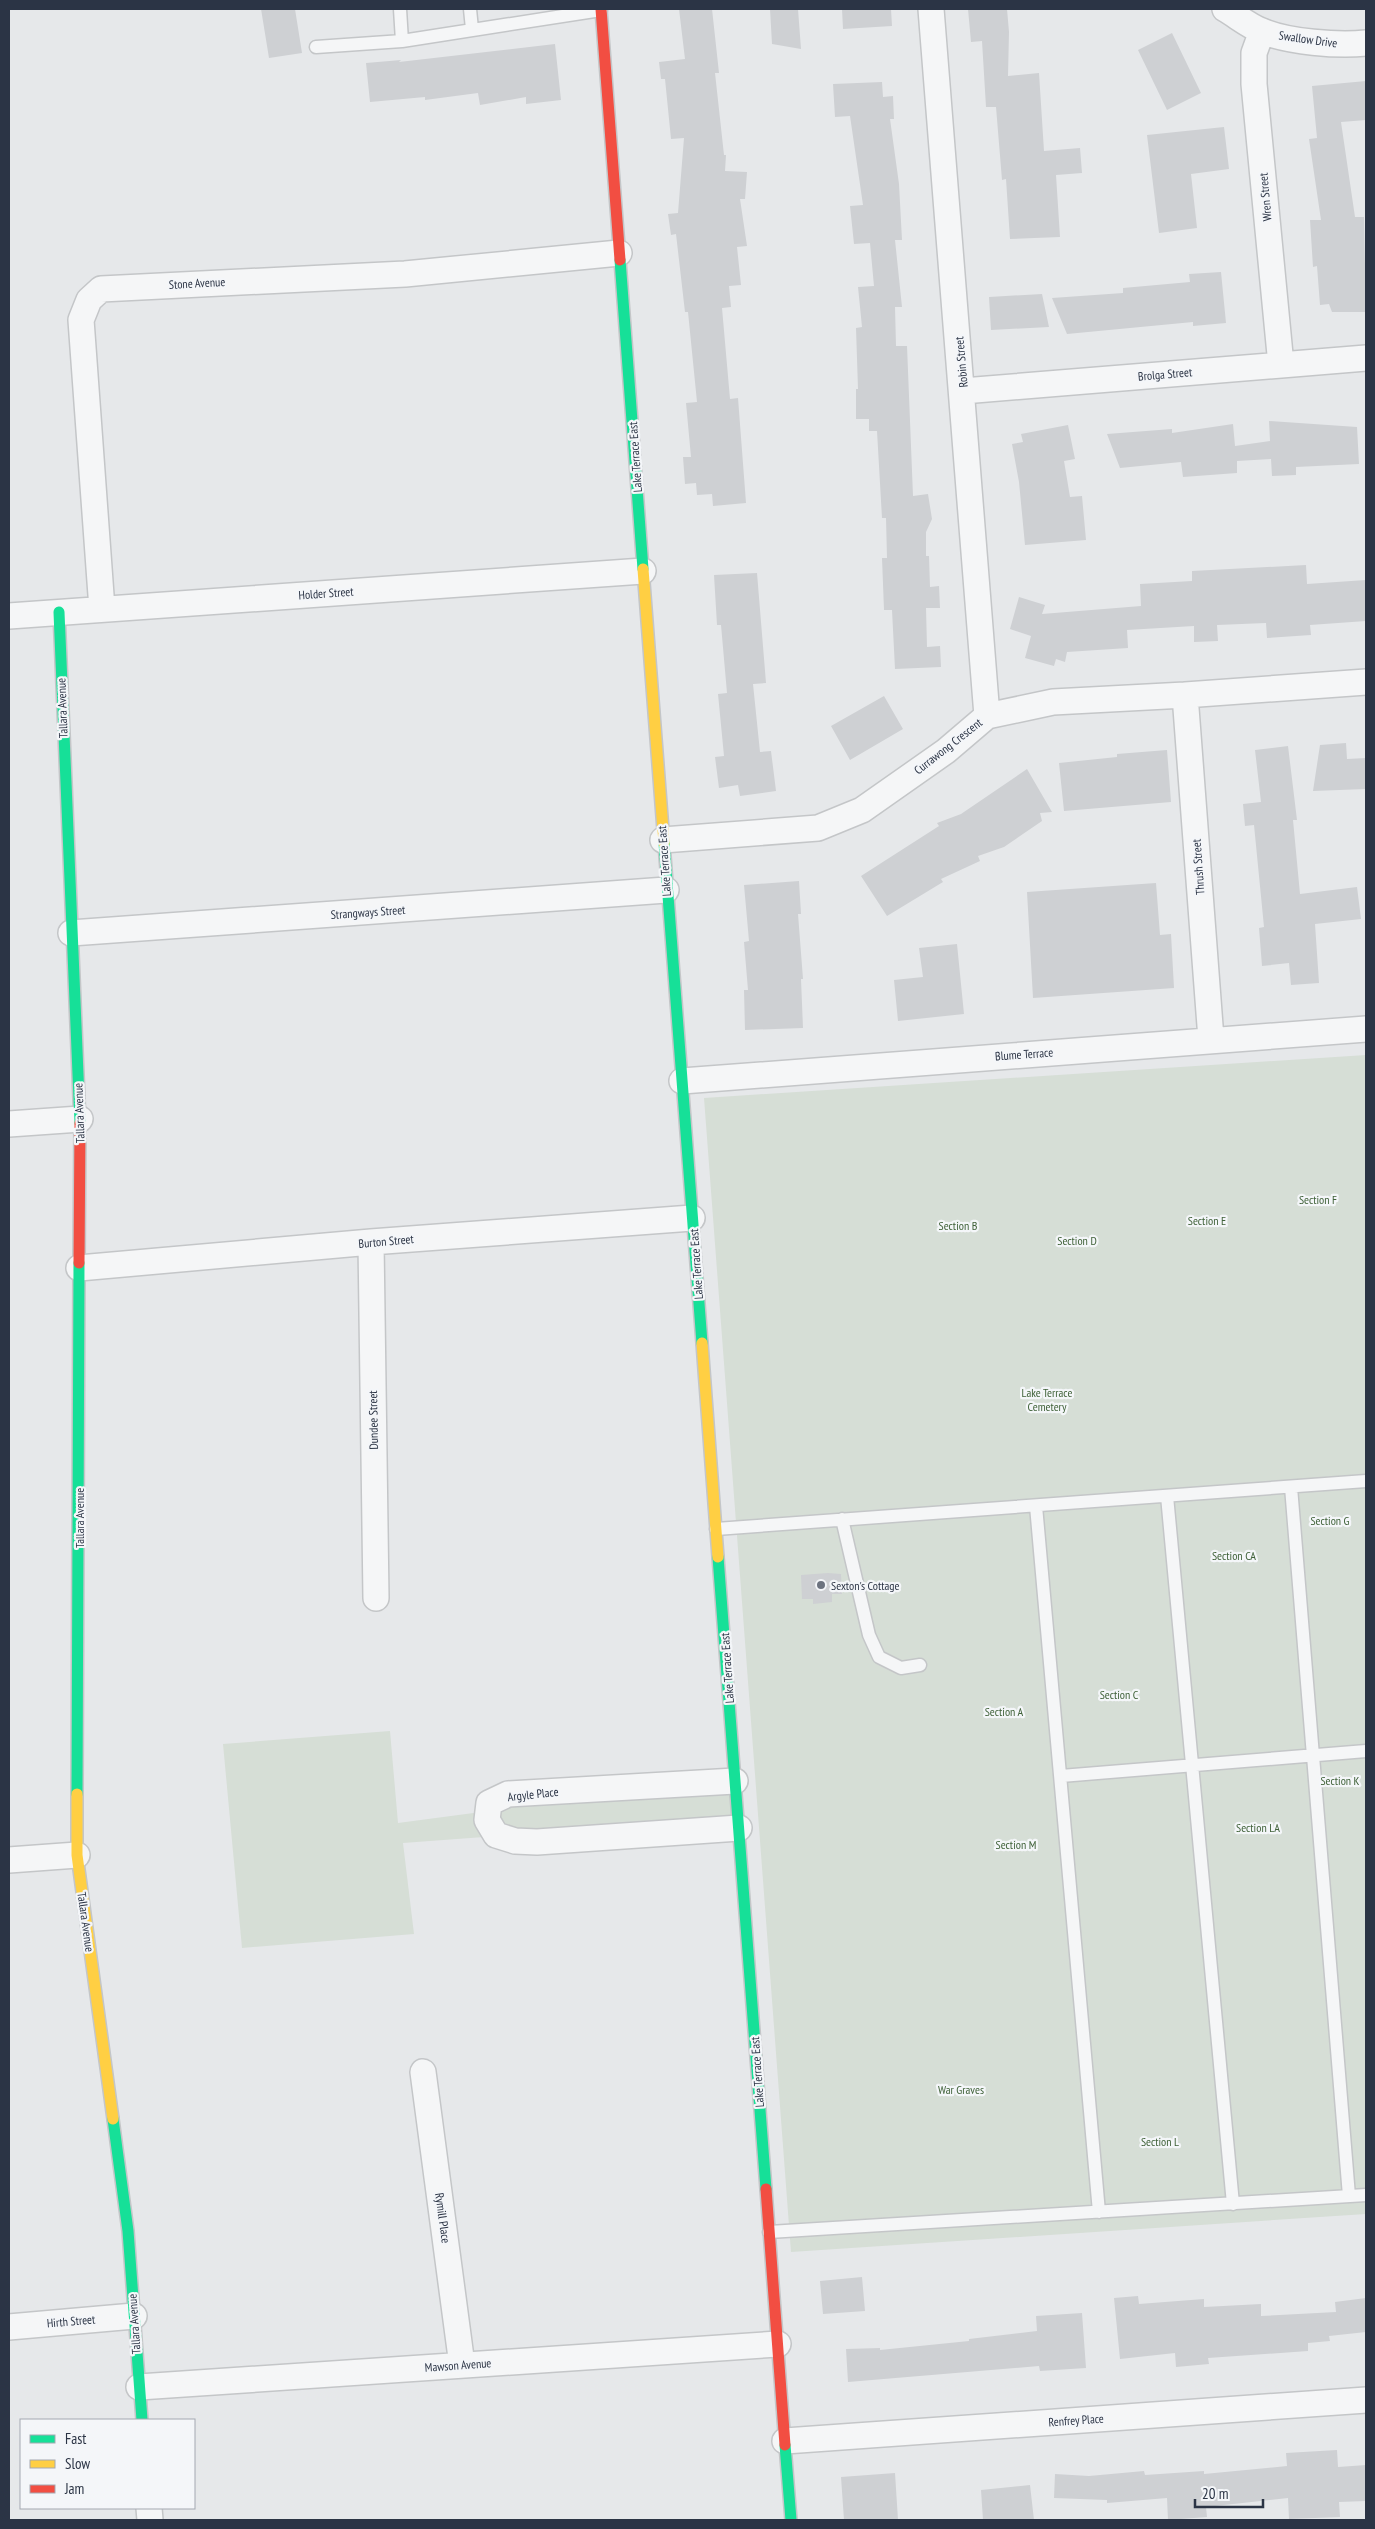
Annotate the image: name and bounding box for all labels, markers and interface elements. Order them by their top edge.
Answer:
street label: Swallow Drive [1278,27,1338,51]
street label: Wren Street [1255,171,1275,222]
street label: Stone Avenue [168,274,226,292]
street label: Robin Street [951,335,971,388]
street label: Brolga Street [1137,364,1193,384]
street label: Lake Terrace East [625,421,645,493]
street label: Holder Street [298,584,355,602]
street label: Tallara Avenue [53,678,71,738]
street label: Currawong Crescent [911,714,986,777]
street label: Lake Terrace East [654,825,674,897]
street label: Thrush Street [1189,838,1207,895]
street label: Strangways Street [330,902,407,922]
street label: Blume Terrace [994,1044,1054,1064]
street label: Tallara Avenue [70,1083,88,1143]
park label: Section F [1299,1192,1337,1207]
park label: Section E [1188,1213,1226,1228]
park label: Section B [939,1218,978,1233]
street label: Lake Terrace East [686,1228,706,1300]
street label: Burton Street [358,1231,415,1251]
park label: Section D [1057,1233,1097,1248]
park label: Lake Terrace Cemetery [1022,1385,1072,1414]
street label: Dundee Street [365,1390,381,1450]
street label: Tallara Avenue [72,1488,87,1548]
park label: Section G [1310,1513,1350,1528]
park label: Section CA [1212,1548,1256,1563]
place label: Sexton's Cottage [831,1578,900,1593]
marker: Sexton's Cottage [815,1579,827,1591]
street label: Lake Terrace East [717,1632,737,1704]
park label: Section C [1100,1687,1139,1702]
park label: Section A [985,1704,1024,1719]
park label: Section K [1320,1773,1360,1788]
street label: Argyle Place [507,1784,559,1804]
park label: Section LA [1236,1820,1280,1835]
park label: Section M [996,1837,1036,1852]
street label: Tallara Avenue [74,1891,98,1953]
street label: Lake Terrace East [747,2036,767,2108]
park label: War Graves [938,2082,984,2097]
park label: Section L [1141,2134,1179,2149]
street label: Rymill Place [432,2192,454,2244]
street label: Tallara Avenue [124,2293,144,2355]
street label: Hirth Street [46,2311,97,2331]
street label: Mawson Avenue [424,2355,492,2375]
street label: Renfrey Place [1048,2411,1104,2429]
legend [20,2419,195,2509]
text: Fast [65,2429,86,2448]
text: Slow [65,2454,90,2473]
scale bar [1195,2476,1262,2508]
text: Jam [64,2479,84,2498]
text: 20 m [1202,2484,1228,2503]

